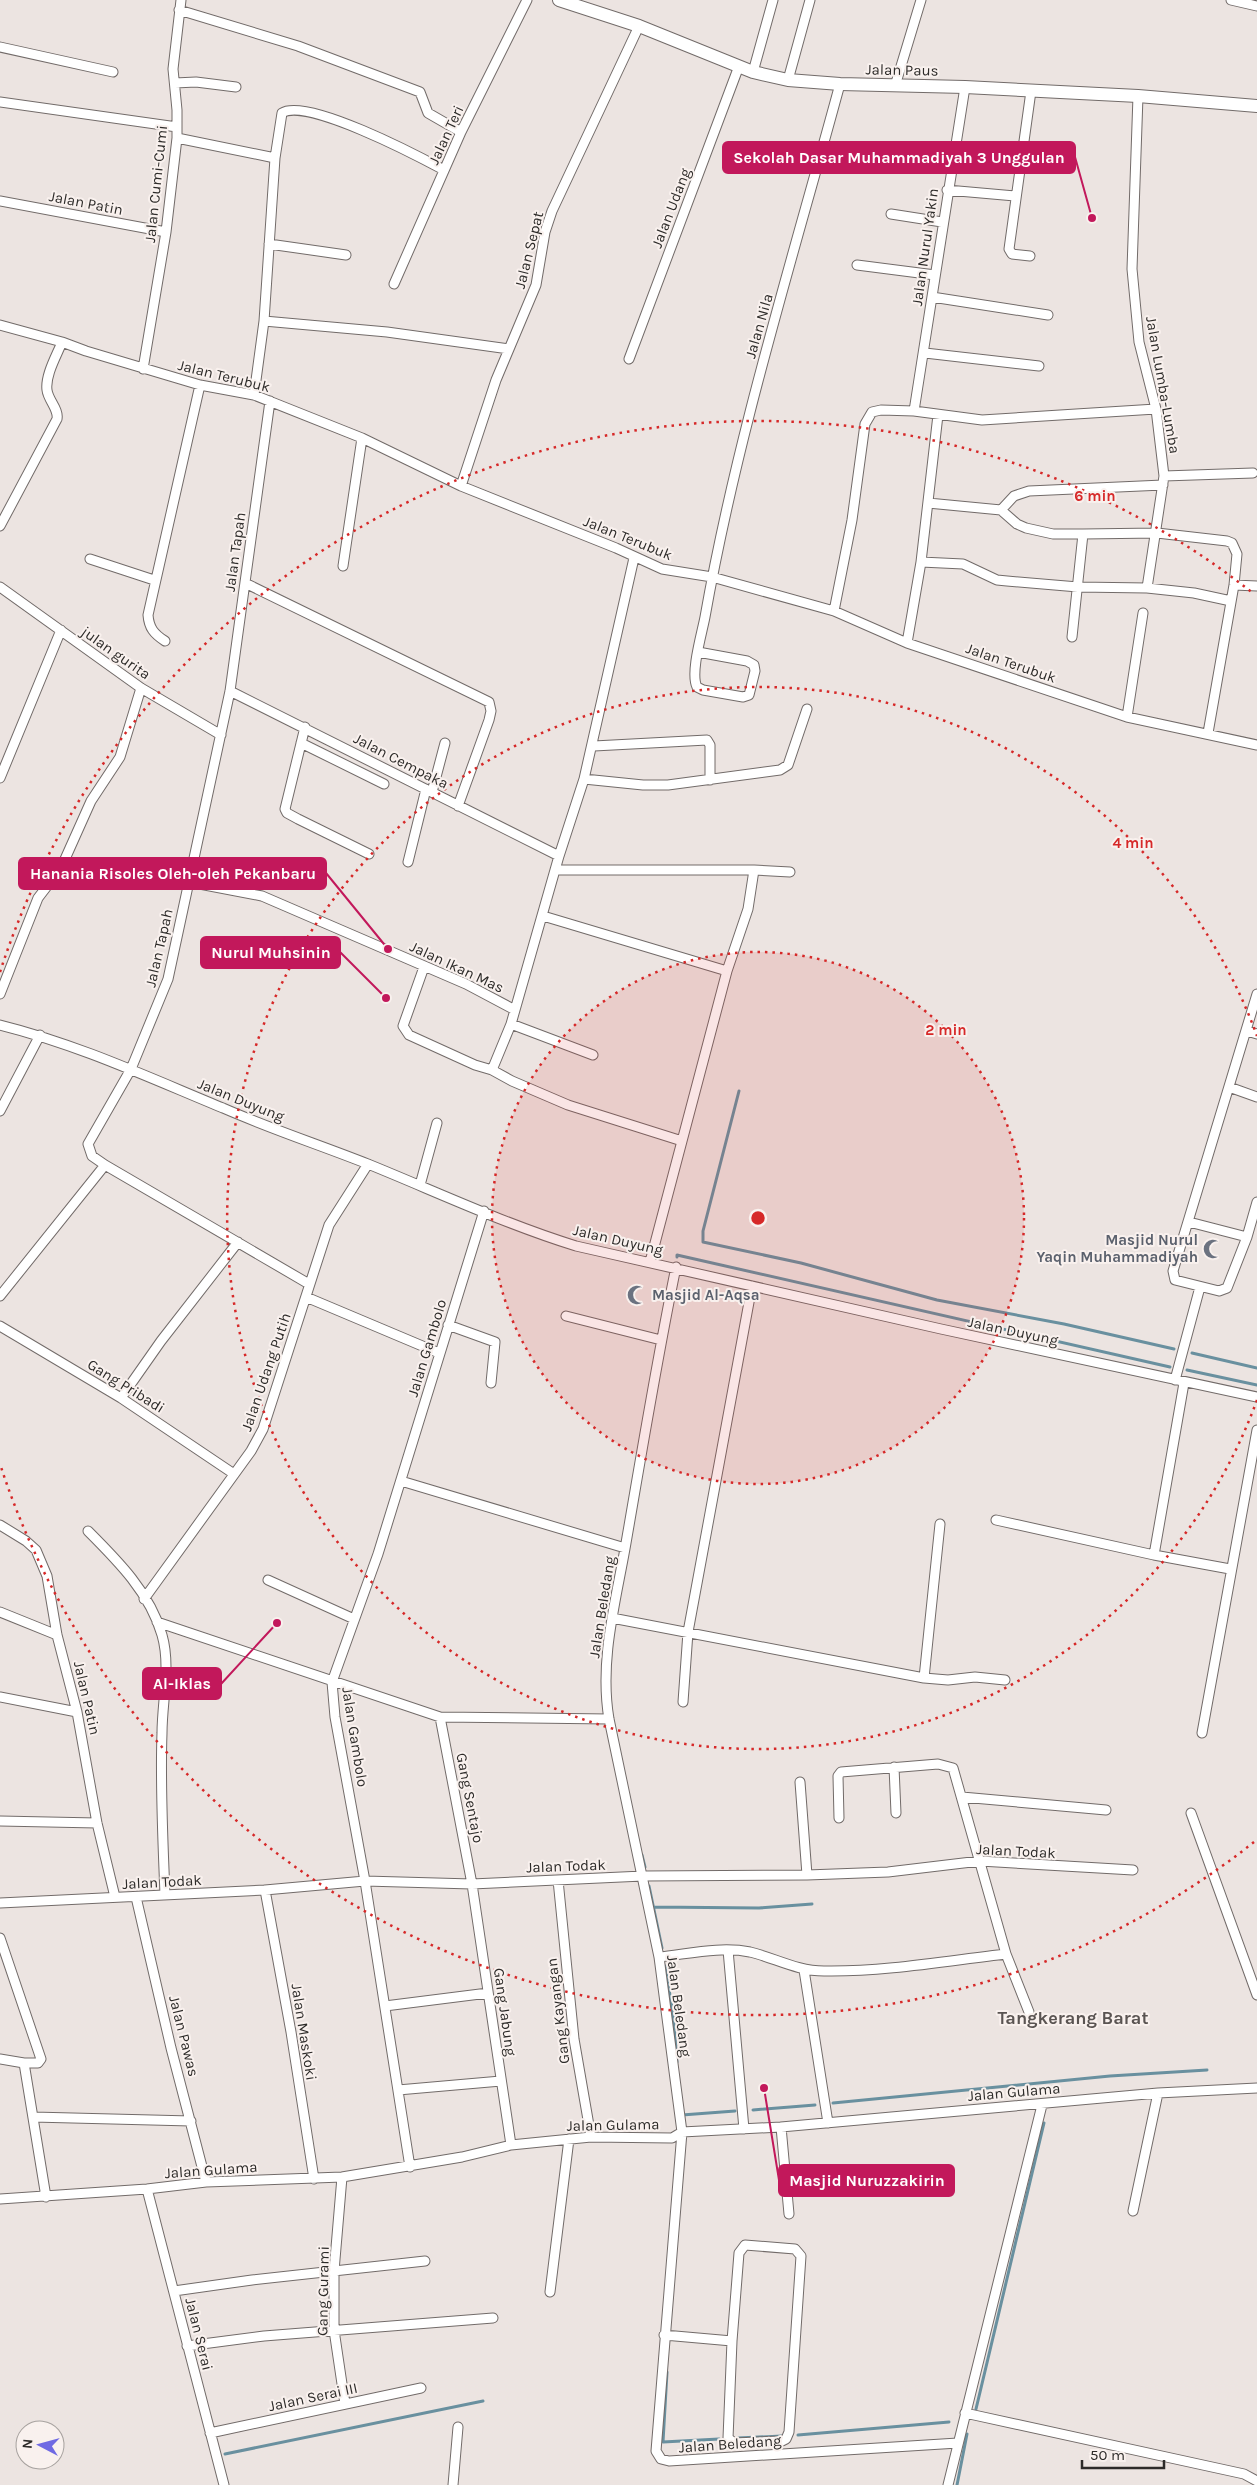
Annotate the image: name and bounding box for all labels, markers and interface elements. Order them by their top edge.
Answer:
street label: Jalan Paus [865,60,939,80]
street label: Jalan Teri [424,102,468,168]
street label: Jalan Cumi-Cumi [141,124,171,244]
callout: Sekolah Dasar Muhammadiyah 3 Unggulan [723,142,1075,173]
text: Sekolah Dasar Muhammadiyah 3 Unggulan [733,148,1065,167]
street label: Jalan Udang [648,165,695,250]
street label: Jalan Patin [47,187,125,219]
street label: Jalan Nurul Yakin [908,187,942,307]
street label: Jalan Sepat [511,209,547,290]
street label: Jalan Nila [741,292,777,360]
street label: Jalan Lumba-Lumba [1142,315,1184,455]
street label: Jalan Terubuk [176,356,272,396]
text: 6 min [1074,487,1116,505]
street label: Jalan Tapah [221,511,249,593]
street label: Jalan Terubuk [581,512,675,564]
street label: julan gurita [76,621,154,683]
street label: Jalan Terubuk [963,639,1059,687]
street label: Jalan Cempaka [351,729,451,793]
text: 4 min [1112,834,1154,852]
callout: Hanania Risoles Oleh-oleh Pekanbaru [19,858,326,889]
text: Hanania Risoles Oleh-oleh Pekanbaru [30,864,316,883]
street label: Jalan Tapah [141,907,177,989]
callout: Nurul Muhsinin [201,937,340,968]
street label: Jalan Ikan Mas [407,937,507,997]
text: Nurul Muhsinin [211,943,331,962]
text: 2 min [925,1021,967,1039]
street label: Jalan Duyung [195,1074,287,1126]
centre of rings [749,1209,767,1227]
street label: Jalan Duyung [571,1221,665,1259]
place label: Masjid Nurul Yaqin Muhammadiyah [1037,1231,1198,1266]
mosque icon: Masjid Nurul Yaqin Muhammadiyah [1202,1238,1224,1260]
mosque icon: Masjid Al-Aqsa [626,1284,648,1306]
place label: Masjid Al-Aqsa [652,1286,760,1304]
street label: Jalan Gambolo [404,1297,450,1399]
street label: Jalan Udang Putih [237,1310,295,1434]
street label: Jalan Duyung [966,1313,1060,1349]
street label: Gang Pribadi [84,1355,168,1417]
street label: Jalan Beledang [585,1554,619,1659]
street label: Jalan Patin [70,1659,104,1737]
callout: Al-Iklas [143,1668,221,1699]
text: Al-Iklas [153,1674,211,1693]
street label: Jalan Gambolo [338,1686,372,1788]
street label: Gang Sentajo [452,1751,488,1845]
street label: Jalan Todak [976,1840,1056,1862]
street label: Jalan Todak [526,1856,606,1876]
street label: Jalan Todak [122,1871,202,1893]
street label: Jalan Beledang [663,1954,695,2059]
street label: Gang Kayangan [543,1957,573,2065]
street label: Gang Jabung [490,1967,520,2058]
street label: Jalan Maskoki [287,1982,321,2082]
street label: Jalan Pawas [165,1994,203,2078]
district label: Tangkerang Barat [998,2007,1149,2029]
street label: Jalan Gulama [967,2079,1061,2105]
street label: Jalan Gulama [566,2115,660,2135]
street label: Jalan Gulama [164,2158,258,2182]
callout: Masjid Nuruzzakirin [779,2165,954,2196]
text: Masjid Nuruzzakirin [789,2171,945,2190]
street label: Gang Gurami [313,2246,333,2336]
street label: Jalan Serai [181,2296,217,2372]
street label: Jalan Serai III [267,2379,359,2415]
north arrow [15,2420,65,2470]
street label: Jalan Beledang [678,2431,783,2457]
text: N [19,2438,37,2450]
scale bar [1082,2438,1164,2470]
text: 50 m [1090,2446,1125,2464]

